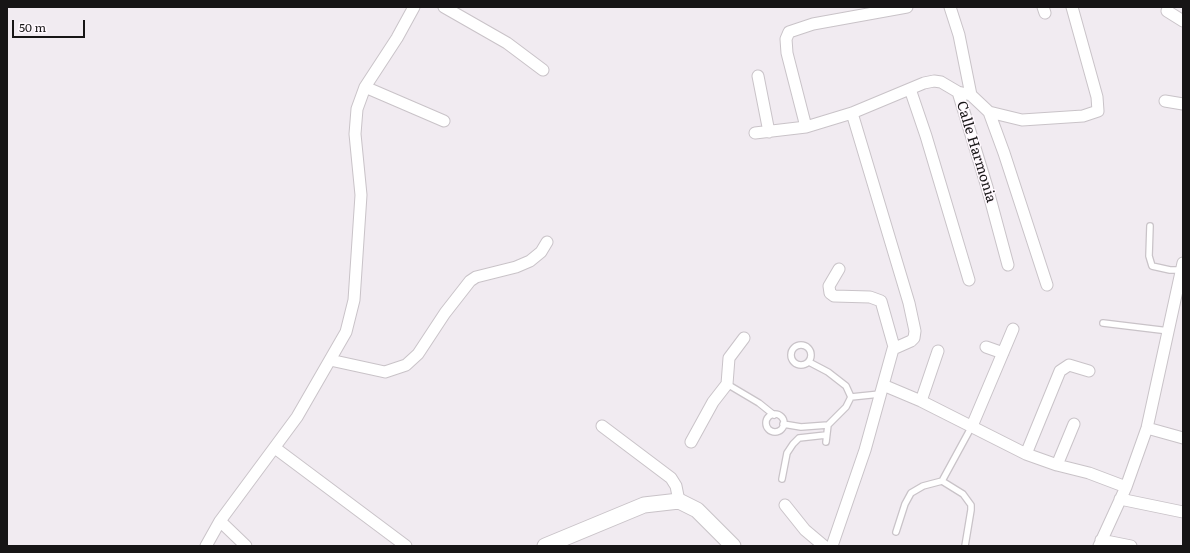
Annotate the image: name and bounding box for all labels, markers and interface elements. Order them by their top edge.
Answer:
scale bar [14,12,87,38]
text: 50 m [19,18,46,36]
street label: Calle Harmonia [953,99,999,205]

